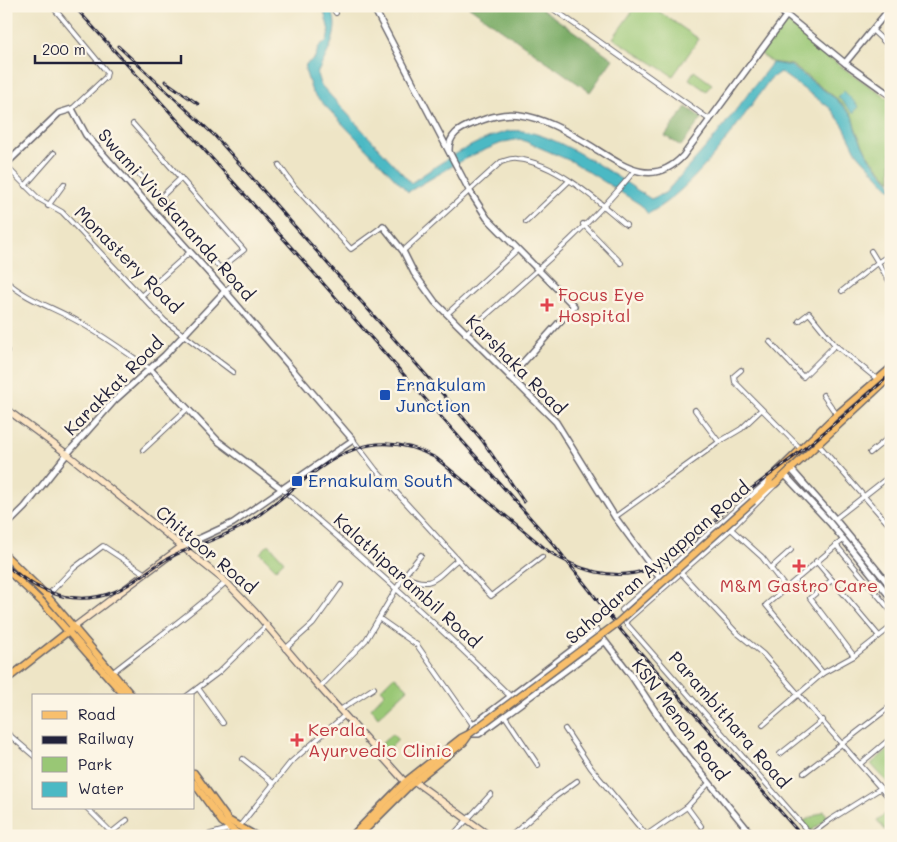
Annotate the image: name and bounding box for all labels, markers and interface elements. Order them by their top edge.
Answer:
scale bar [35,32,181,64]
text: 200 m [42,39,86,59]
street label: Swami Vivekananda Road [93,123,261,306]
street label: Monastery Road [70,200,188,318]
place label: Focus Eye Hospital [558,282,645,327]
marker: Focus Eye Hospital [540,298,554,312]
street label: Karshaka Road [461,309,572,420]
street label: Karakkat Road [58,330,168,440]
place label: Ernakulam Junction [396,372,486,417]
marker: Ernakulam Junction [378,388,392,402]
place label: Ernakulam South [308,468,453,492]
marker: Ernakulam South [290,474,304,488]
street label: Sahodaran Ayyappan Road [560,475,755,649]
street label: Chittoor Road [151,500,262,599]
street label: Kalathiparambil Road [329,508,486,653]
marker: M&M Gastro Care [792,559,806,573]
place label: M&M Gastro Care [720,573,878,597]
street label: Parambithara Road [664,646,796,793]
street label: KSN Menon Road [627,654,735,785]
legend [32,694,195,810]
text: Road [78,704,115,724]
place label: Kerala Ayurvedic Clinic [308,717,452,762]
text: Railway [78,728,134,748]
marker: Kerala Ayurvedic Clinic [290,733,304,747]
text: Park [78,754,112,774]
text: Water [78,778,124,798]

